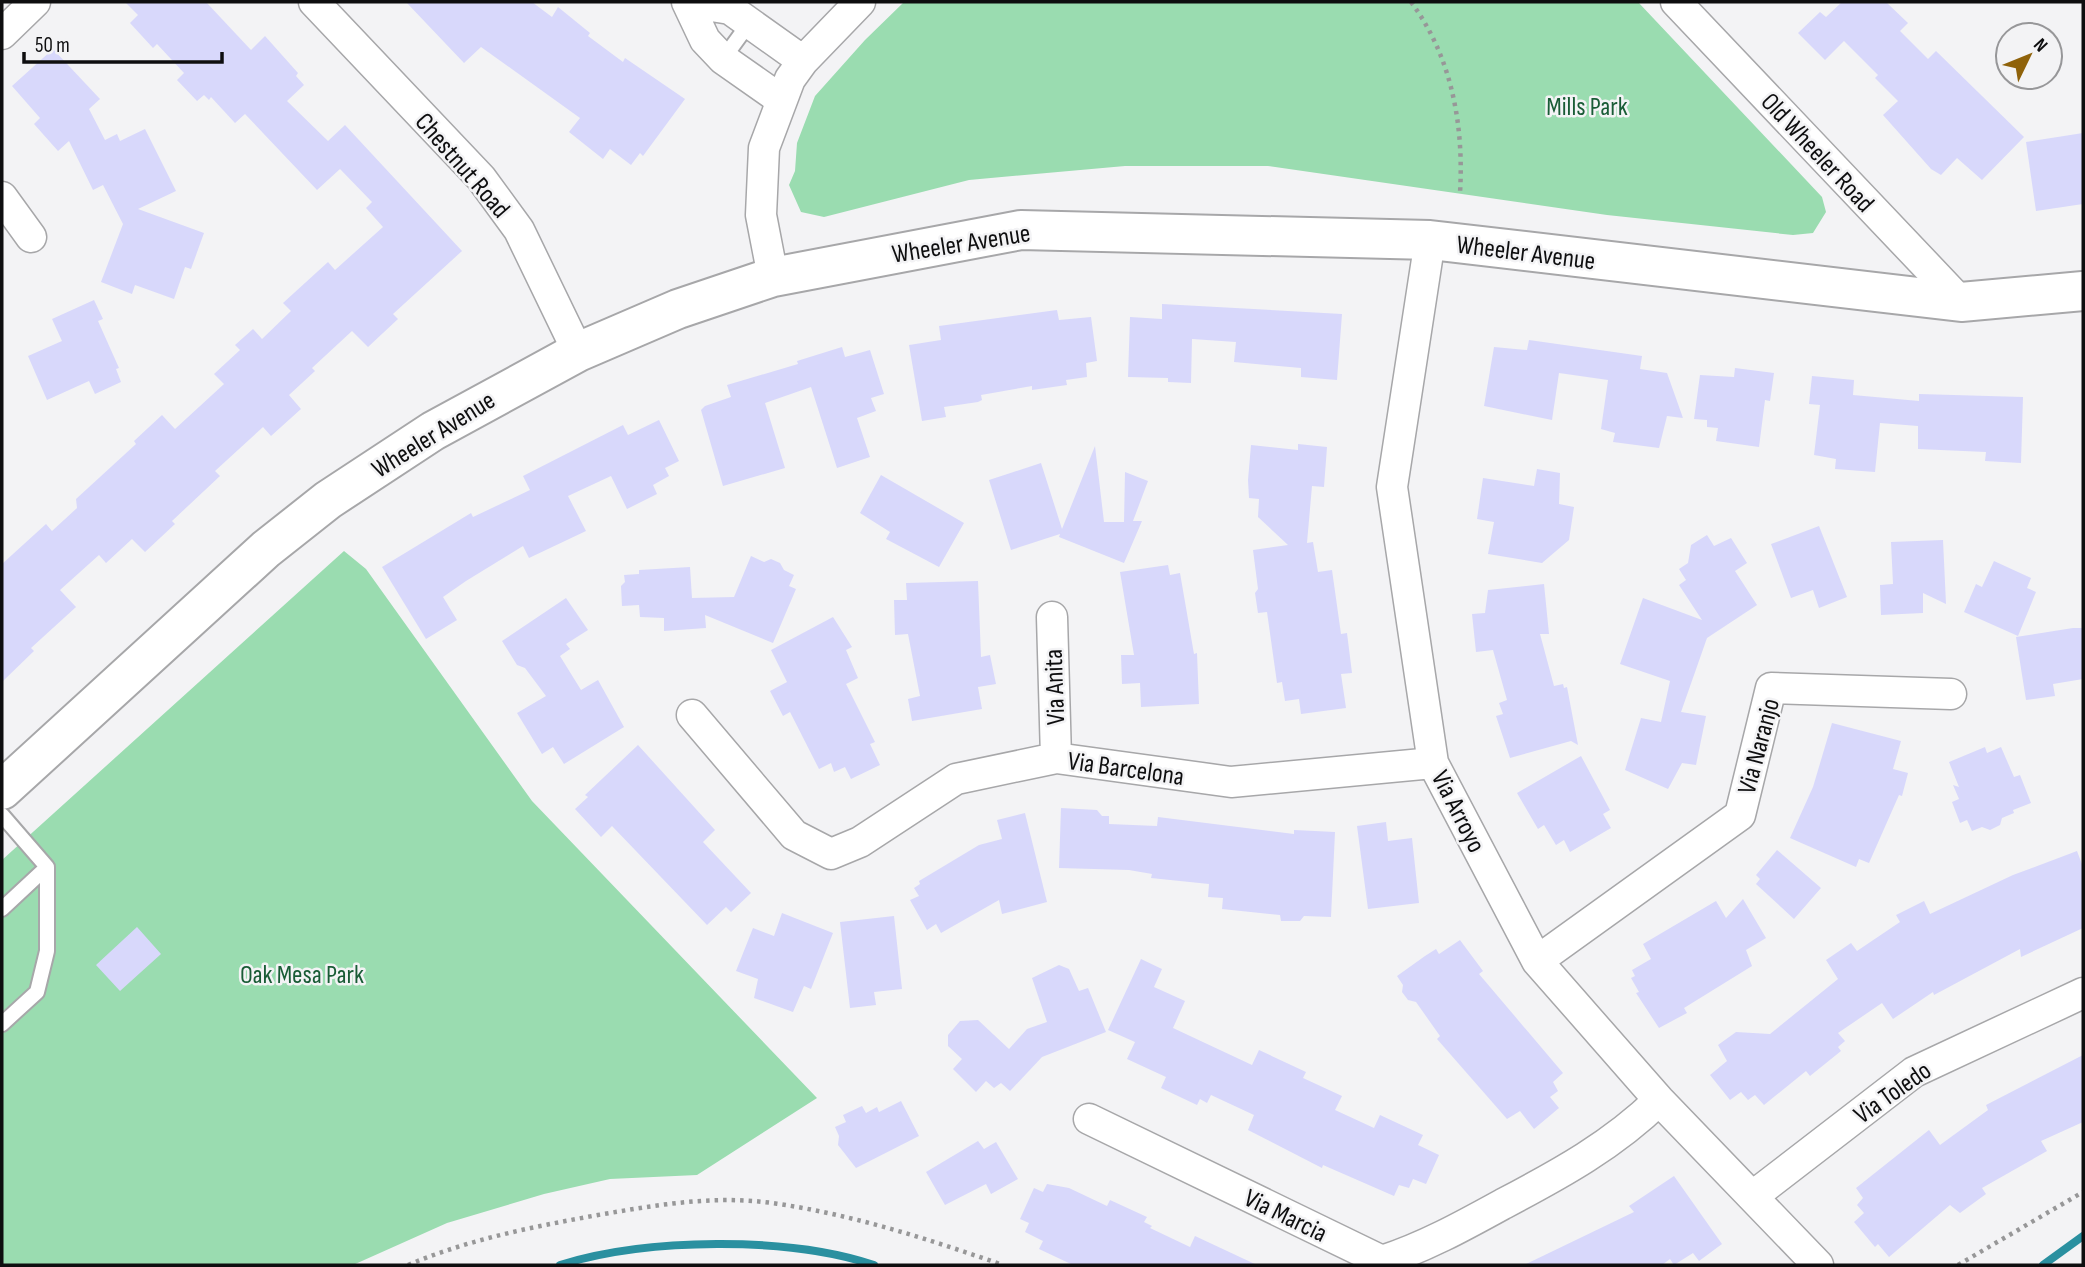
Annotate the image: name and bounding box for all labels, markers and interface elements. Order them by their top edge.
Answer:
scale bar [24,21,222,65]
north arrow [1994,21,2064,91]
text: 50 m [35,33,70,58]
text: N [2028,34,2052,57]
street label: Old Wheeler Road [1754,87,1880,219]
park label: Mills Park [1546,92,1628,123]
street label: Chestnut Road [408,107,516,225]
street label: Wheeler Avenue [890,218,1033,271]
street label: Wheeler Avenue [1455,230,1597,277]
street label: Wheeler Avenue [366,385,501,485]
street label: Via Anita [1039,648,1072,726]
street label: Via Naranjo [1732,695,1787,798]
street label: Via Barcelona [1066,746,1186,793]
street label: Via Arroyo [1424,765,1491,858]
park label: Oak Mesa Park [240,960,364,991]
street label: Via Toledo [1848,1056,1937,1131]
street label: Via Marcia [1239,1183,1332,1250]

